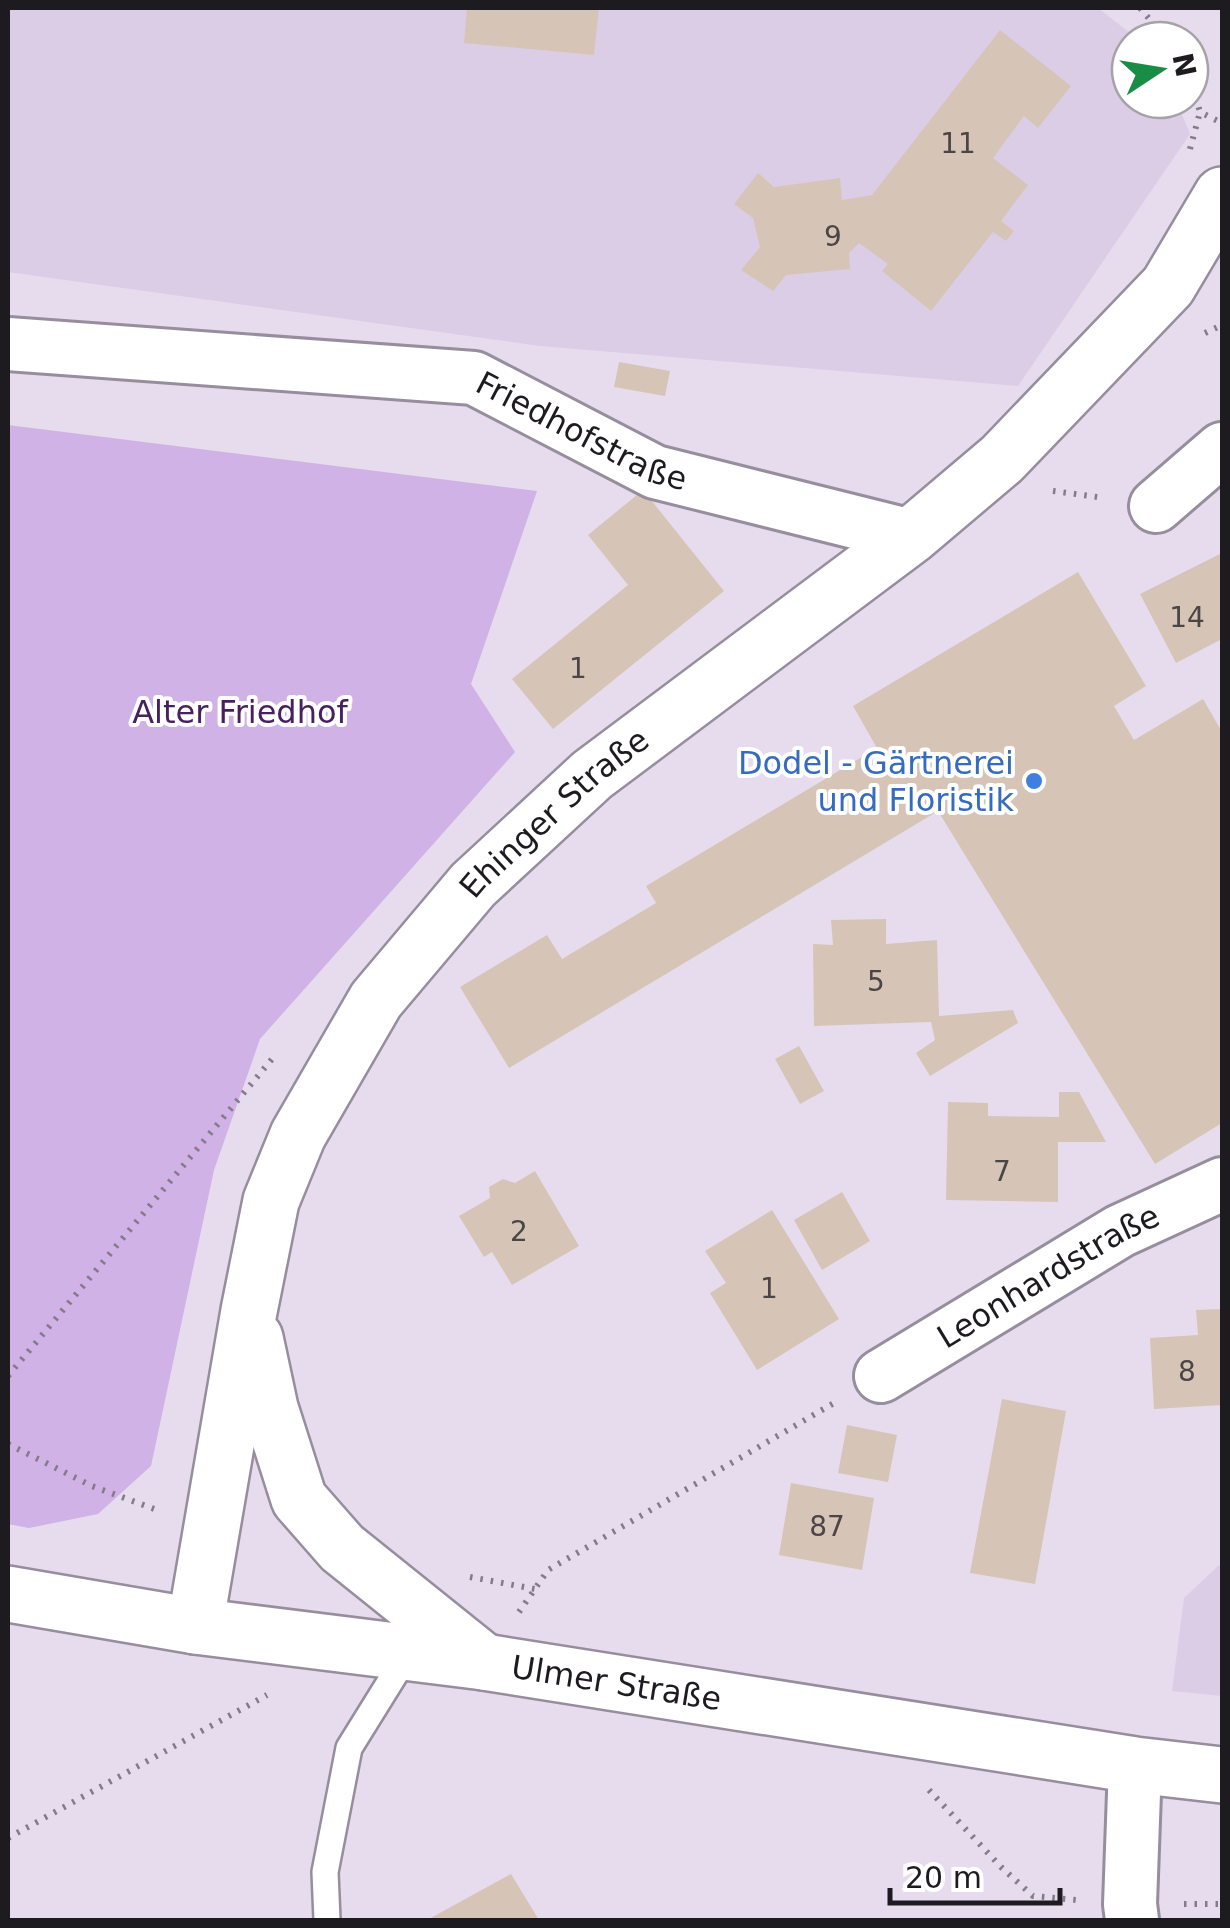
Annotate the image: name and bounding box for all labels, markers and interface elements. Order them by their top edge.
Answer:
north arrow [1110,20,1210,120]
text: N [1165,50,1203,80]
house number: 11 [940,127,976,160]
house number: 9 [824,220,842,253]
street label: Friedhofstraße [470,364,691,498]
house number: 14 [1169,601,1205,634]
house number: 1 [569,652,587,685]
park label: Alter Friedhof [132,693,349,731]
street label: Ehinger Straße [452,720,656,905]
place label: Dodel - Gärtnerei und Floristik [738,744,1014,819]
marker: Dodel - Gärtnerei und Floristik [1023,770,1045,792]
house number: 5 [867,965,885,998]
house number: 7 [993,1155,1011,1188]
street label: Leonhardstraße [930,1197,1165,1356]
house number: 2 [510,1215,528,1248]
house number: 1 [760,1272,778,1305]
house number: 8 [1178,1355,1196,1388]
house number: 87 [809,1510,845,1543]
street label: Ulmer Straße [509,1648,724,1718]
scale bar [890,1843,1060,1905]
text: 20 m [905,1860,982,1895]

